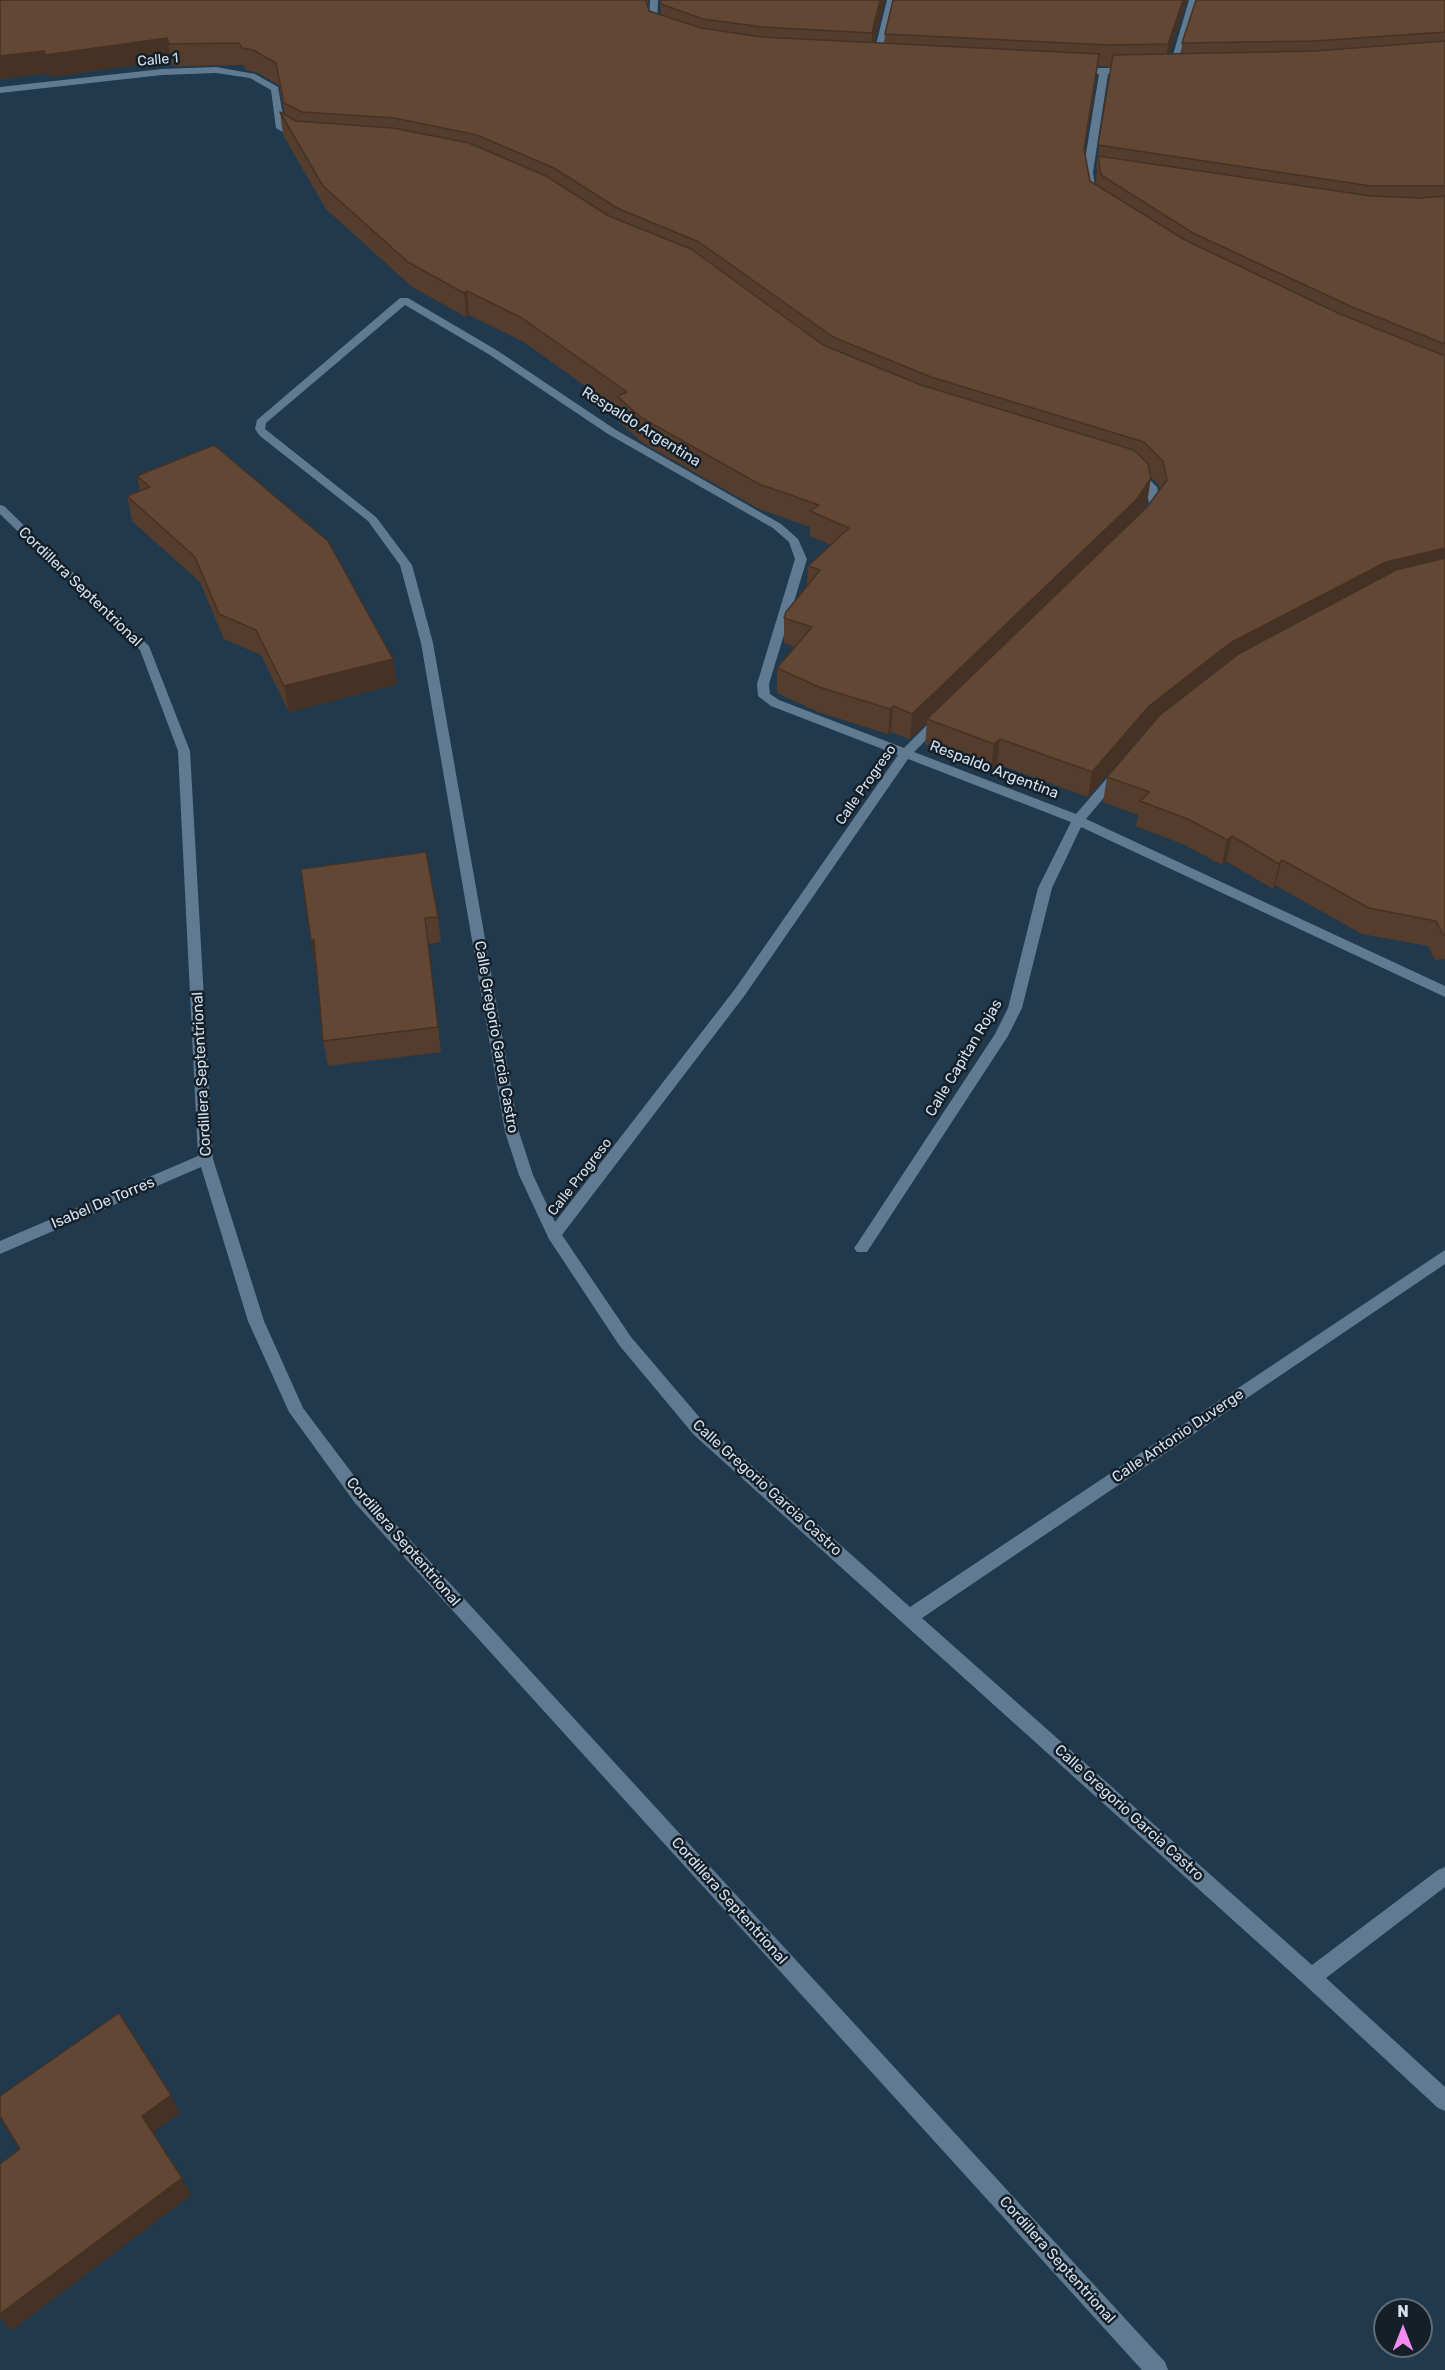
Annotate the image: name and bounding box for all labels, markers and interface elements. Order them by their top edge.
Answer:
street label: Calle 1 [137,50,179,70]
street label: Respaldo Argentina [578,383,704,471]
street label: Cordillera Septentrional [15,523,145,651]
street label: Respaldo Argentina [927,737,1061,803]
street label: Calle Progreso [832,742,900,828]
street label: Calle Gregorio Garcia Castro [470,939,522,1135]
street label: Cordillera Septentrional [189,991,215,1157]
street label: Calle Capitan Rojas [922,996,1006,1120]
street label: Calle Progreso [544,1135,616,1219]
street label: Isabel De Torres [49,1173,157,1233]
street label: Calle Antonio Duverge [1109,1385,1247,1487]
street label: Calle Gregorio Garcia Castro [689,1416,845,1560]
street label: Cordillera Septentrional [342,1474,464,1610]
street label: Calle Gregorio Garcia Castro [1051,1741,1207,1885]
street label: Cordillera Septentrional [667,1834,791,1968]
street label: Cordillera Septentrional [995,2193,1119,2327]
north arrow [1373,2298,1433,2358]
text: N [1397,2302,1409,2321]

